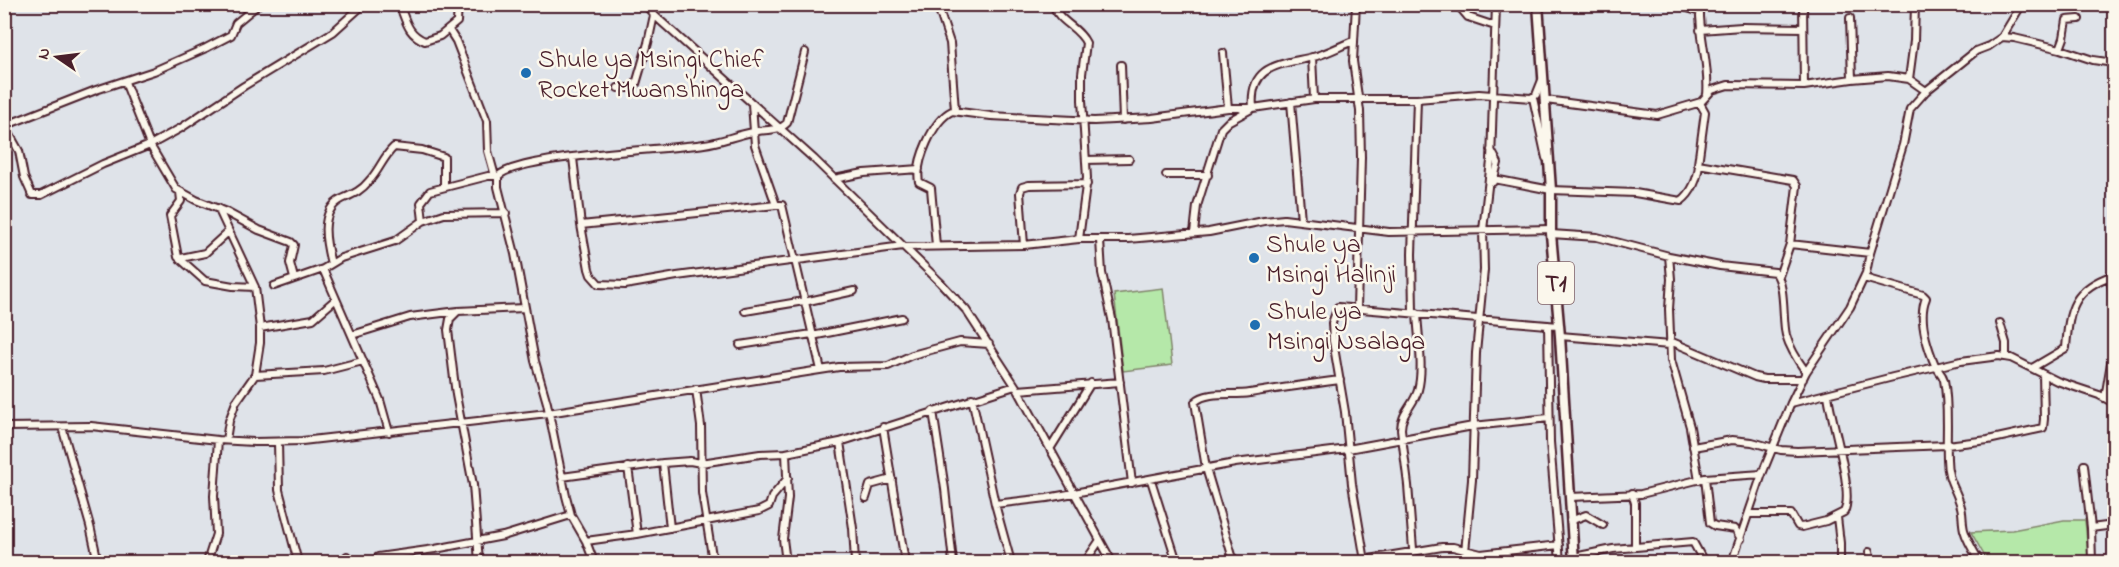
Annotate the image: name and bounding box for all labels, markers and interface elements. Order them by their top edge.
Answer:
north arrow [27,27,87,87]
place label: Shule ya Msingi Chief Rocket Mwanshinga [538,42,765,110]
text: N [31,46,57,62]
marker: Shule ya Msingi Chief Rocket Mwanshinga [519,66,533,80]
place label: Shule ya Msingi Halinji [1266,227,1396,295]
marker: Shule ya Msingi Halinji [1247,251,1261,265]
road number: T1 [1538,262,1574,304]
place label: Shule ya Msingi Nsalaga [1267,294,1425,362]
marker: Shule ya Msingi Nsalaga [1248,318,1262,332]

